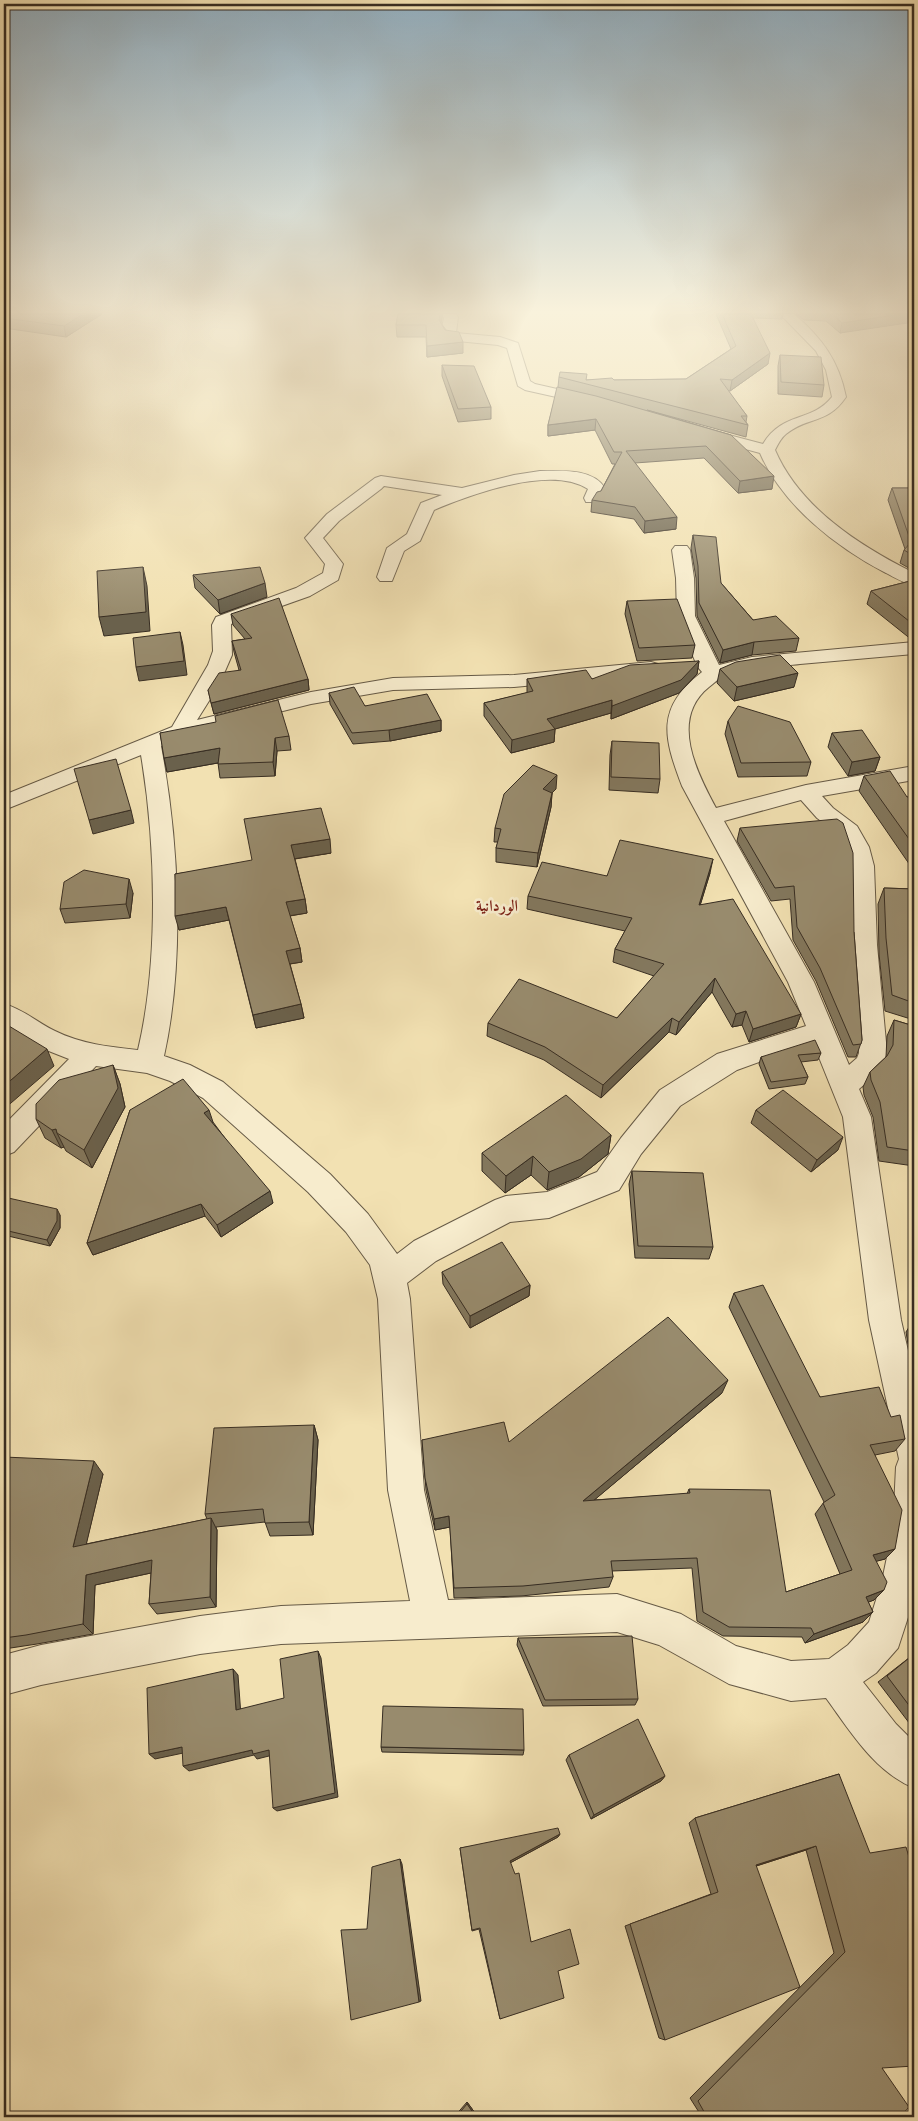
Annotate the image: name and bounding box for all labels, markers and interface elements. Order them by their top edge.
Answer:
district label: الوردانية [476,895,518,917]

